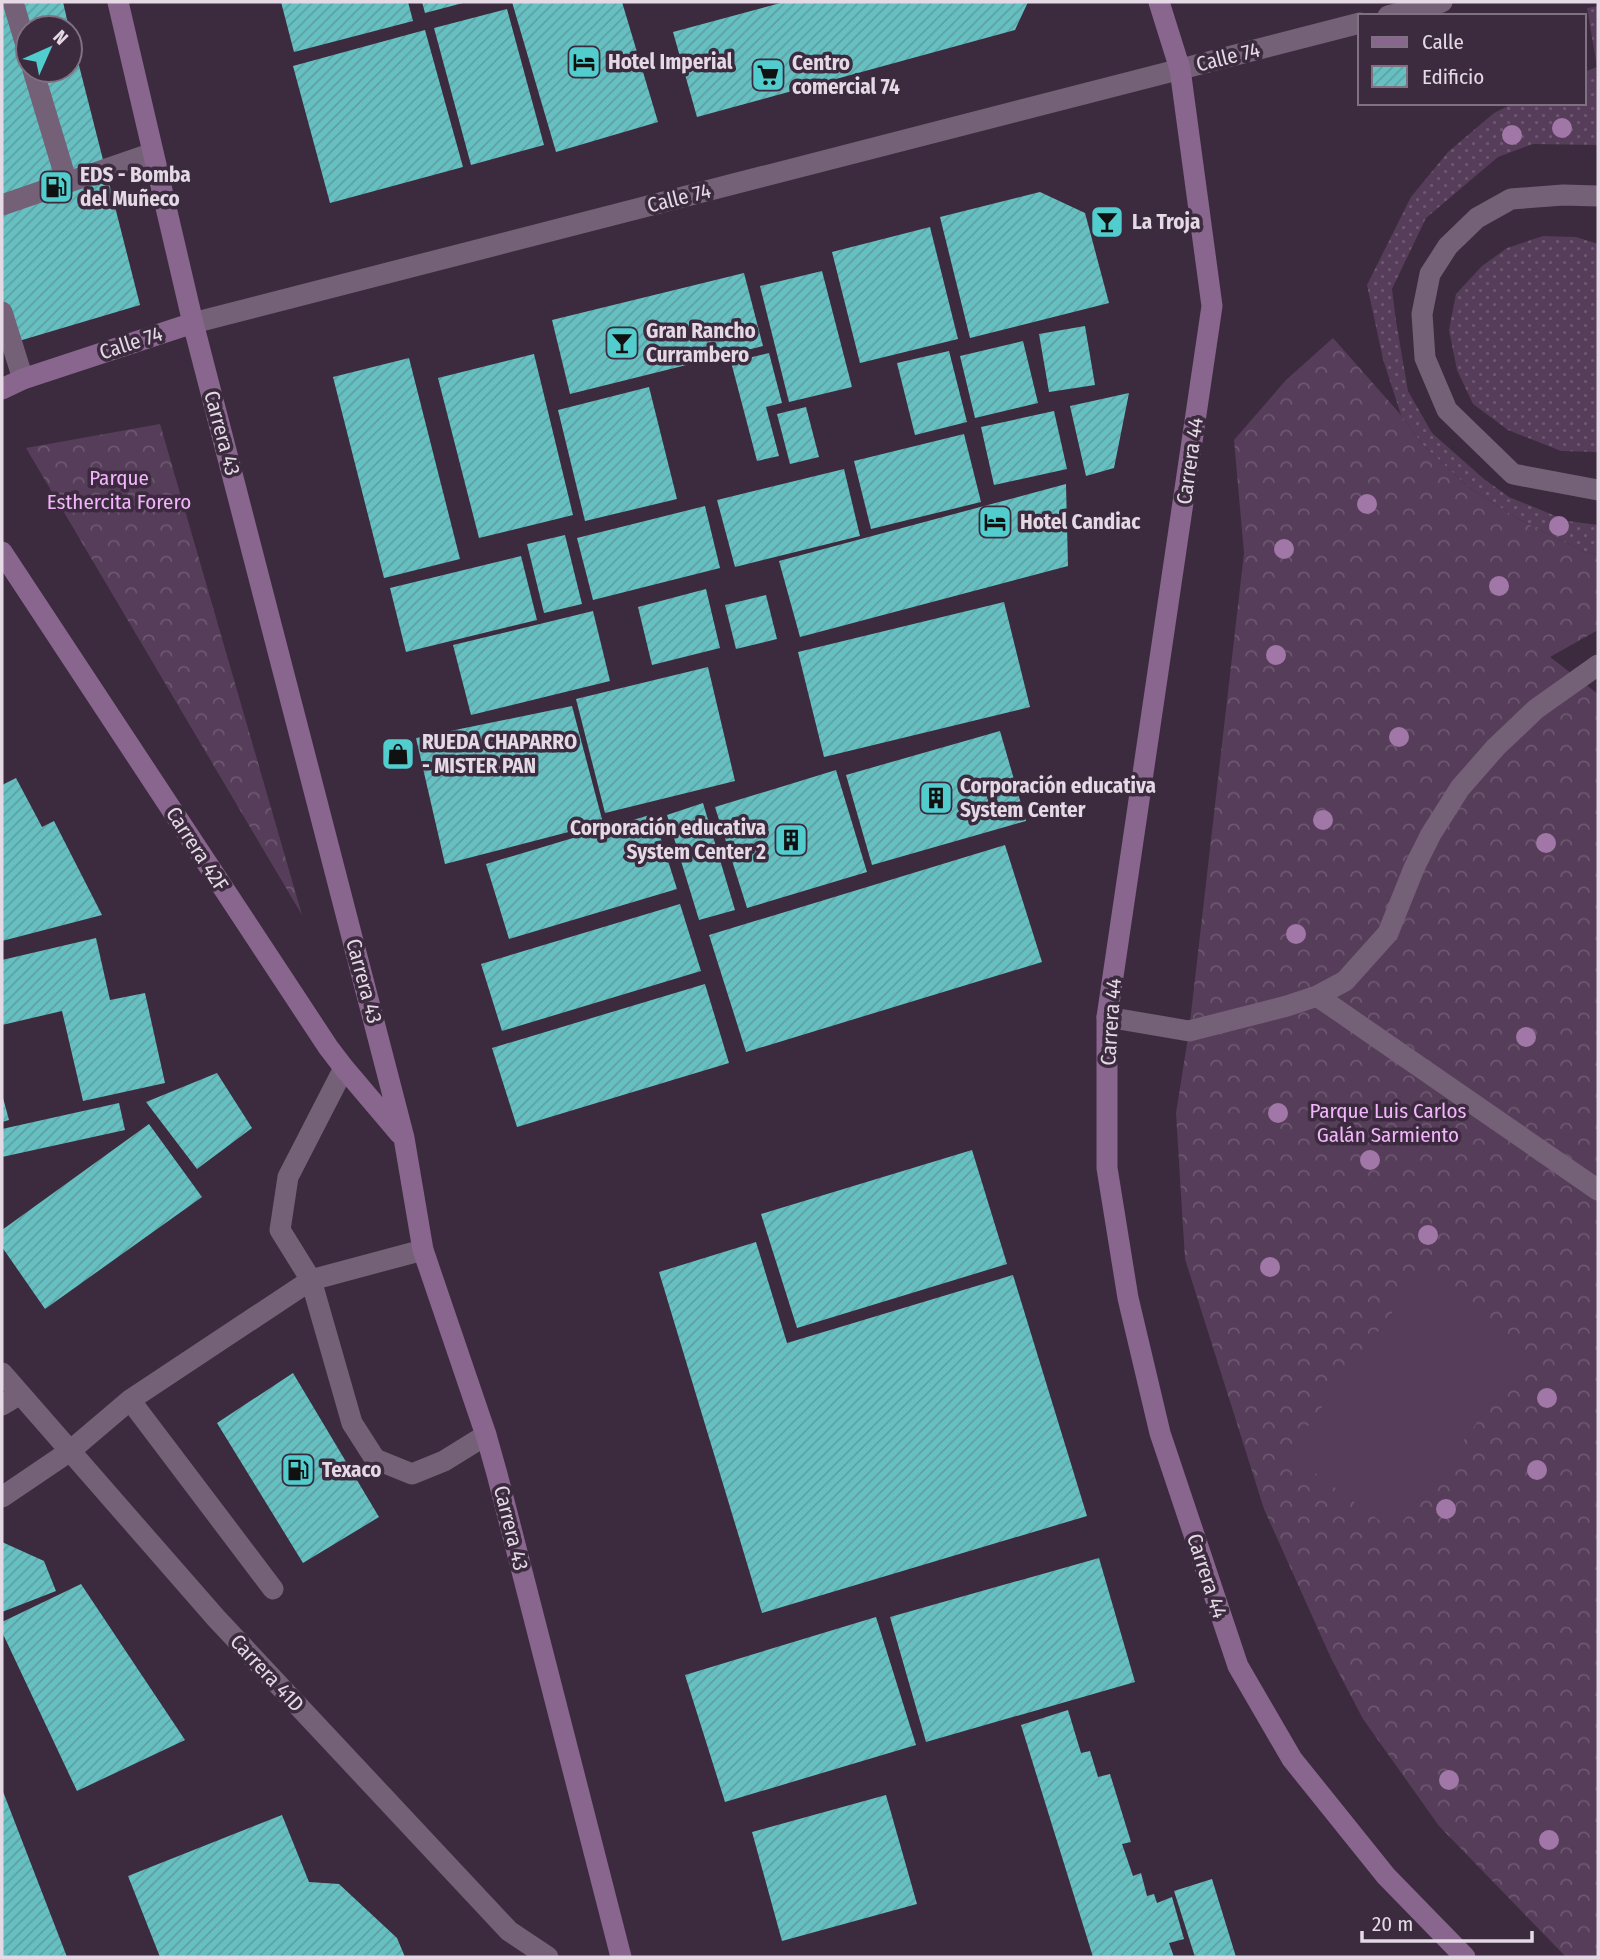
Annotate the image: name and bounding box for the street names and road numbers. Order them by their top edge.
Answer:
street label: Calle 74 [1193,37,1263,77]
street label: Calle 74 [644,178,714,218]
street label: Calle 74 [96,321,166,365]
street label: Carrera 43 [198,388,246,478]
street label: Carrera 44 [1171,416,1209,506]
street label: Carrera 42F [160,802,234,896]
street label: Carrera 43 [340,936,388,1026]
street label: Carrera 44 [1095,977,1127,1067]
street label: Carrera 43 [488,1483,534,1573]
street label: Carrera 44 [1181,1530,1233,1622]
street label: Carrera 41D [225,1629,309,1717]

